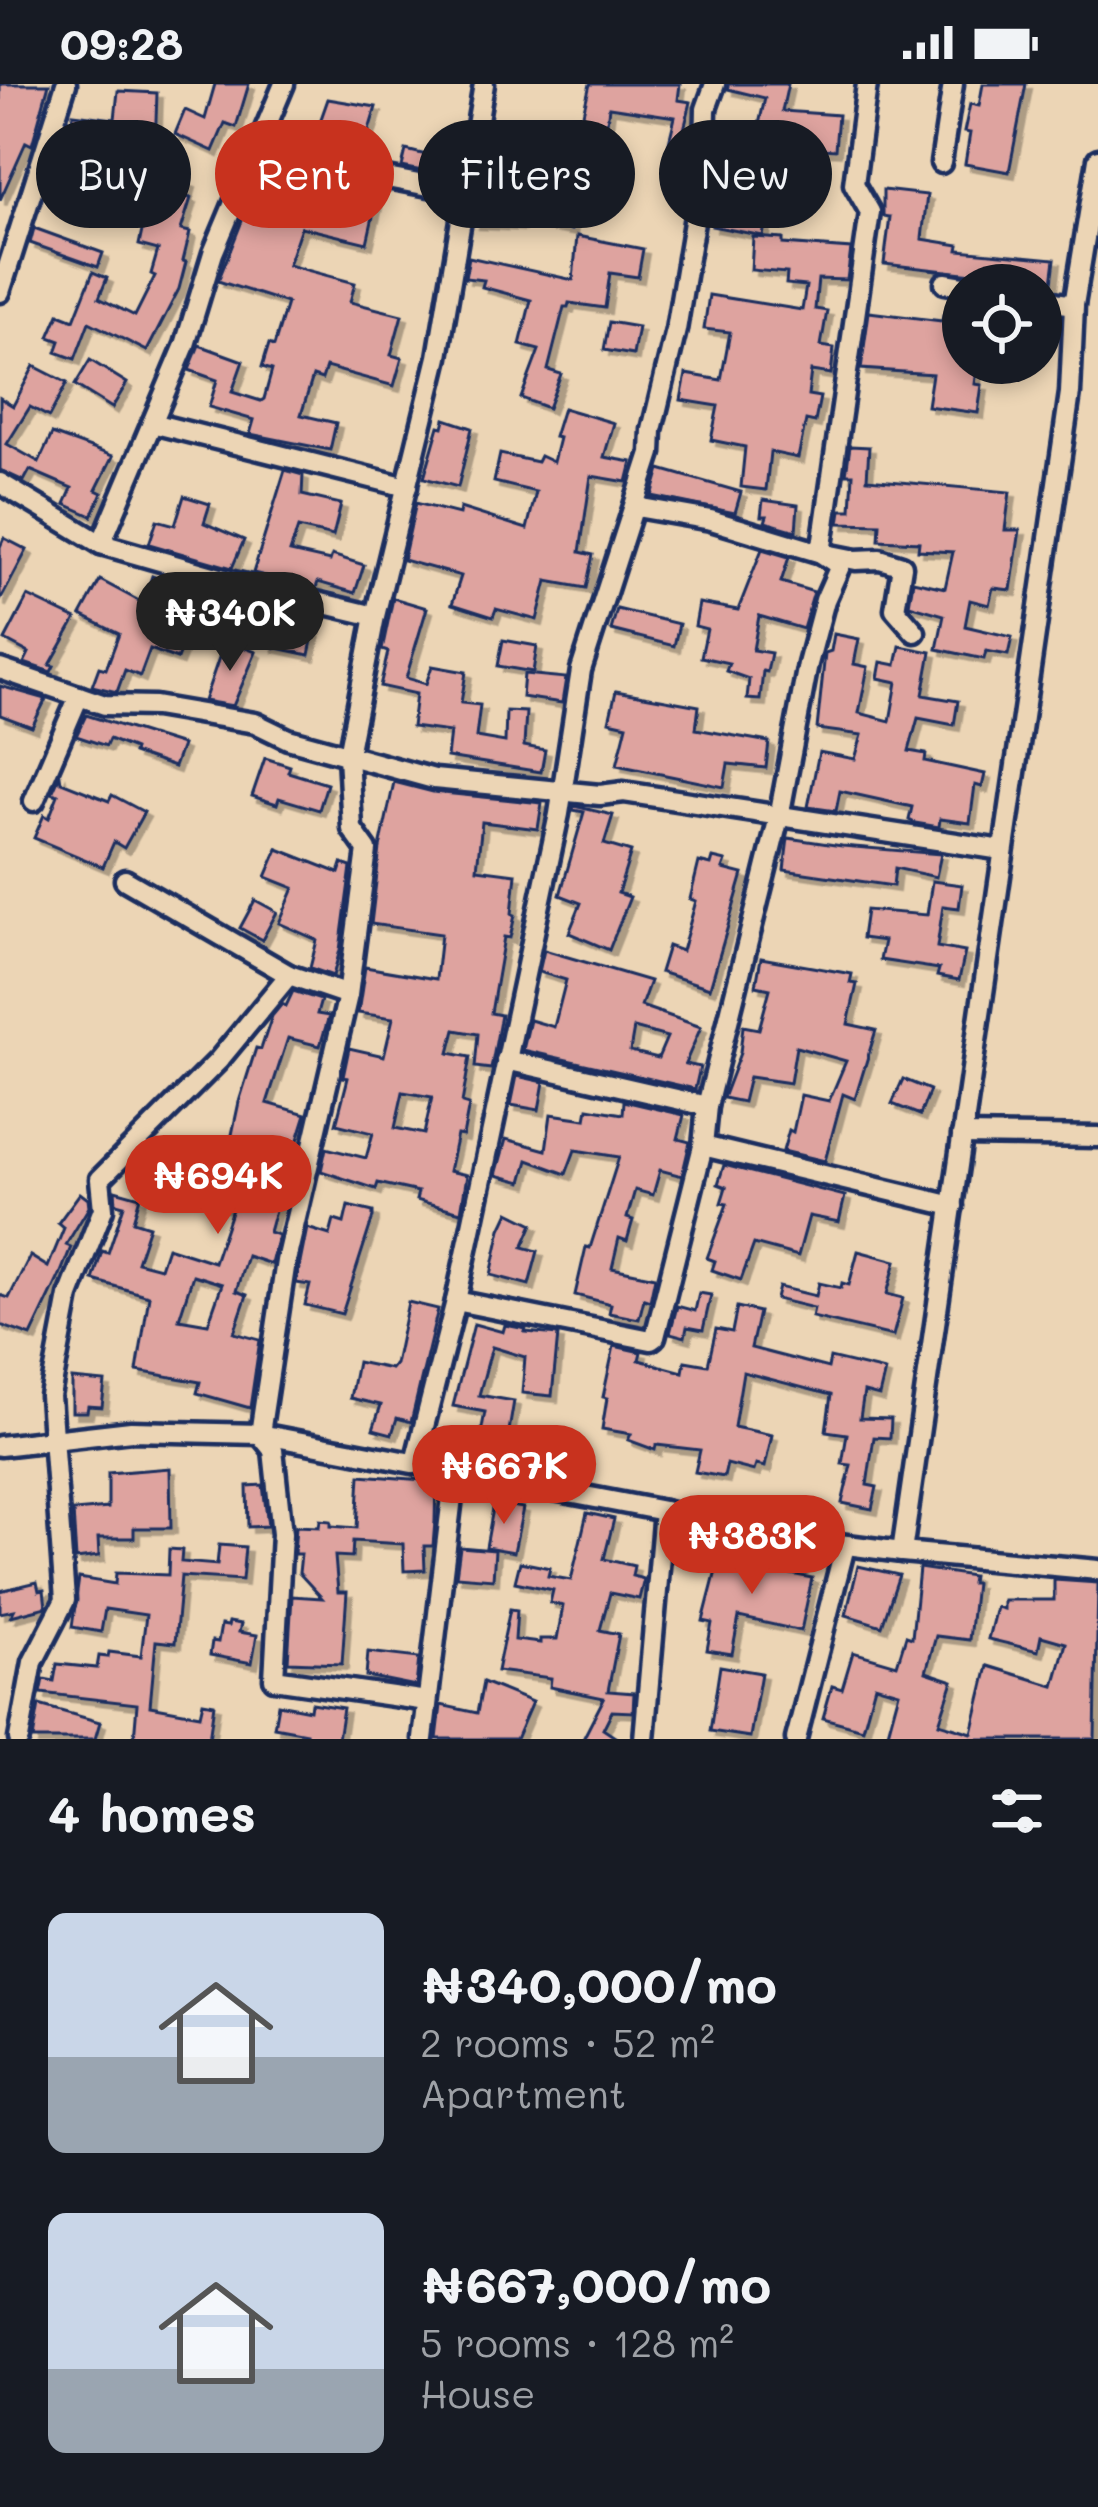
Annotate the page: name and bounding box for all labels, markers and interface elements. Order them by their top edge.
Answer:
text: 09:28 [60,13,183,71]
chip: Buy [36,120,191,228]
chip: Rent [215,120,394,228]
chip: Filters [418,120,635,228]
chip: New [659,120,832,228]
map controls [942,264,1062,384]
button: locate [942,264,1062,384]
pin: ₦340K [146,572,314,674]
text: ₦340K [163,585,297,636]
pin: ₦694K [134,1135,302,1237]
text: ₦694K [152,1148,284,1199]
pin: ₦667K [420,1425,588,1527]
text: ₦667K [439,1438,569,1489]
pin: ₦383K [668,1495,836,1597]
text: ₦383K [686,1508,818,1559]
text: 4 homes [48,1778,256,1845]
icon: filters [984,1778,1050,1844]
text: ₦340,000/mo [420,1949,777,2016]
icon: home [144,1961,288,2105]
text: 2 rooms · 52 m² [420,2016,715,2067]
text: Apartment [420,2067,626,2118]
text: ₦667,000/mo [420,2249,771,2316]
icon: home [144,2261,288,2405]
text: 5 rooms · 128 m² [420,2316,734,2367]
text: House [420,2367,535,2418]

